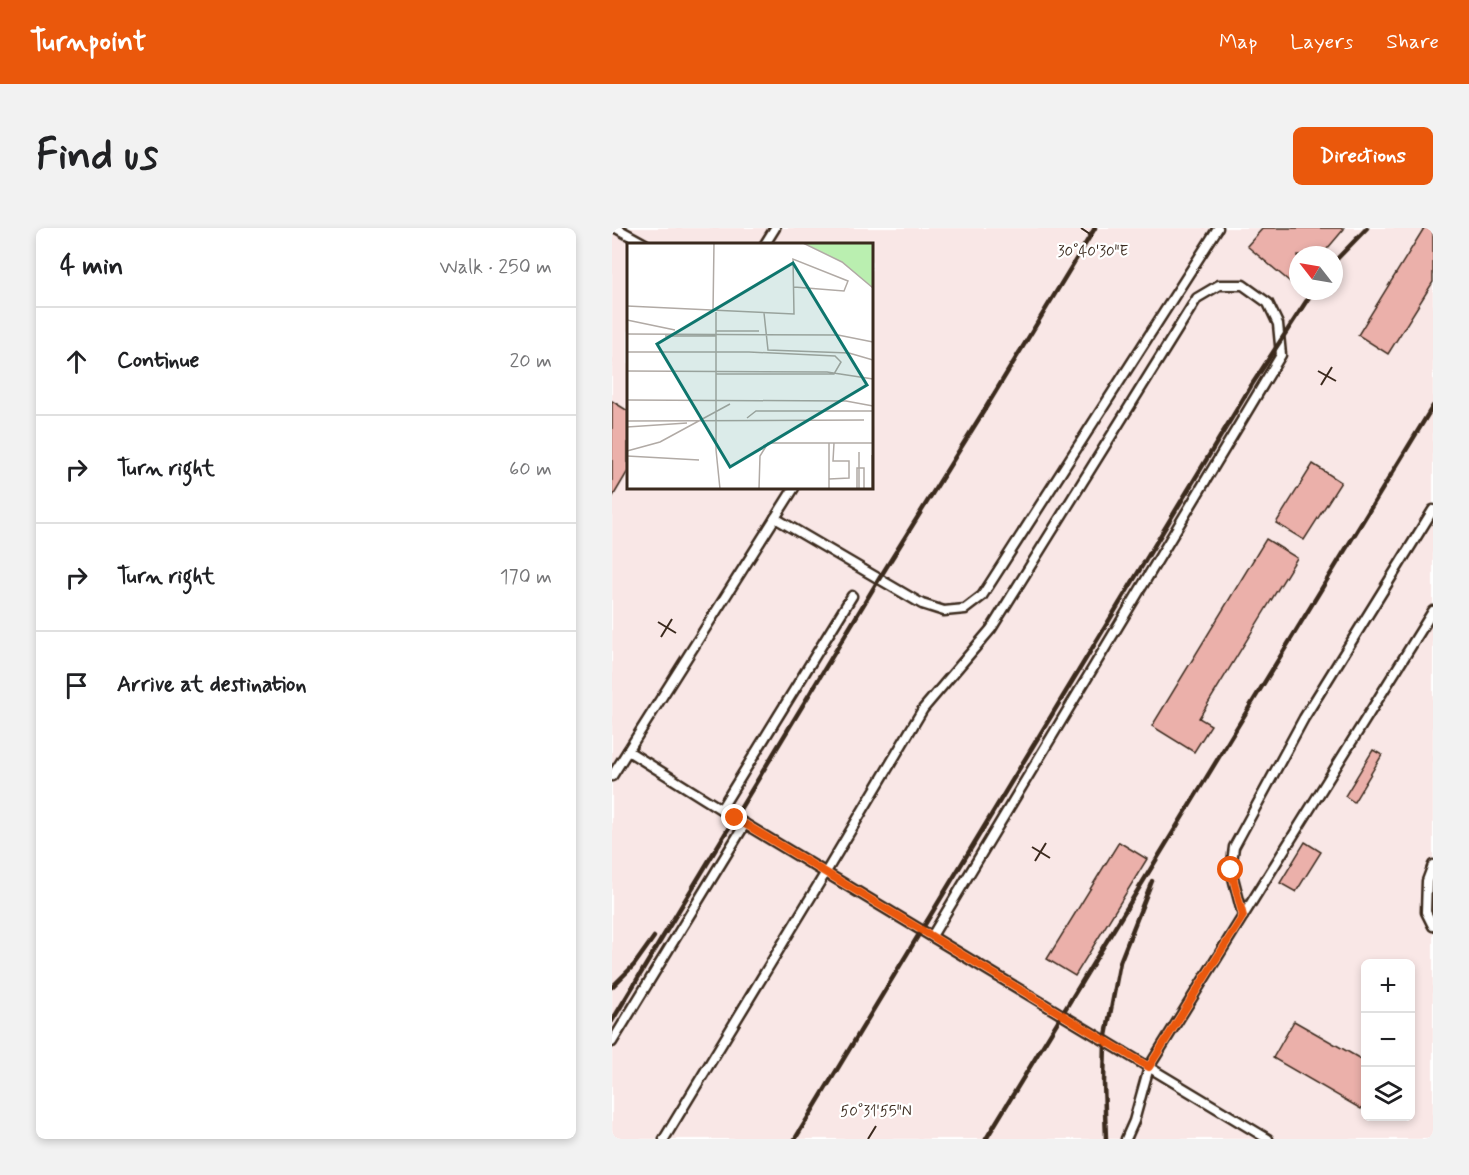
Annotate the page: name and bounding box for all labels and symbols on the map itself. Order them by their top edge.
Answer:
text: 30°40'30"E [1058,242,1128,262]
inset map [627,243,873,489]
north arrow [1289,246,1343,300]
route end [721,804,747,830]
route start [1217,856,1243,882]
text: 50°31'55"N [840,1102,912,1122]

